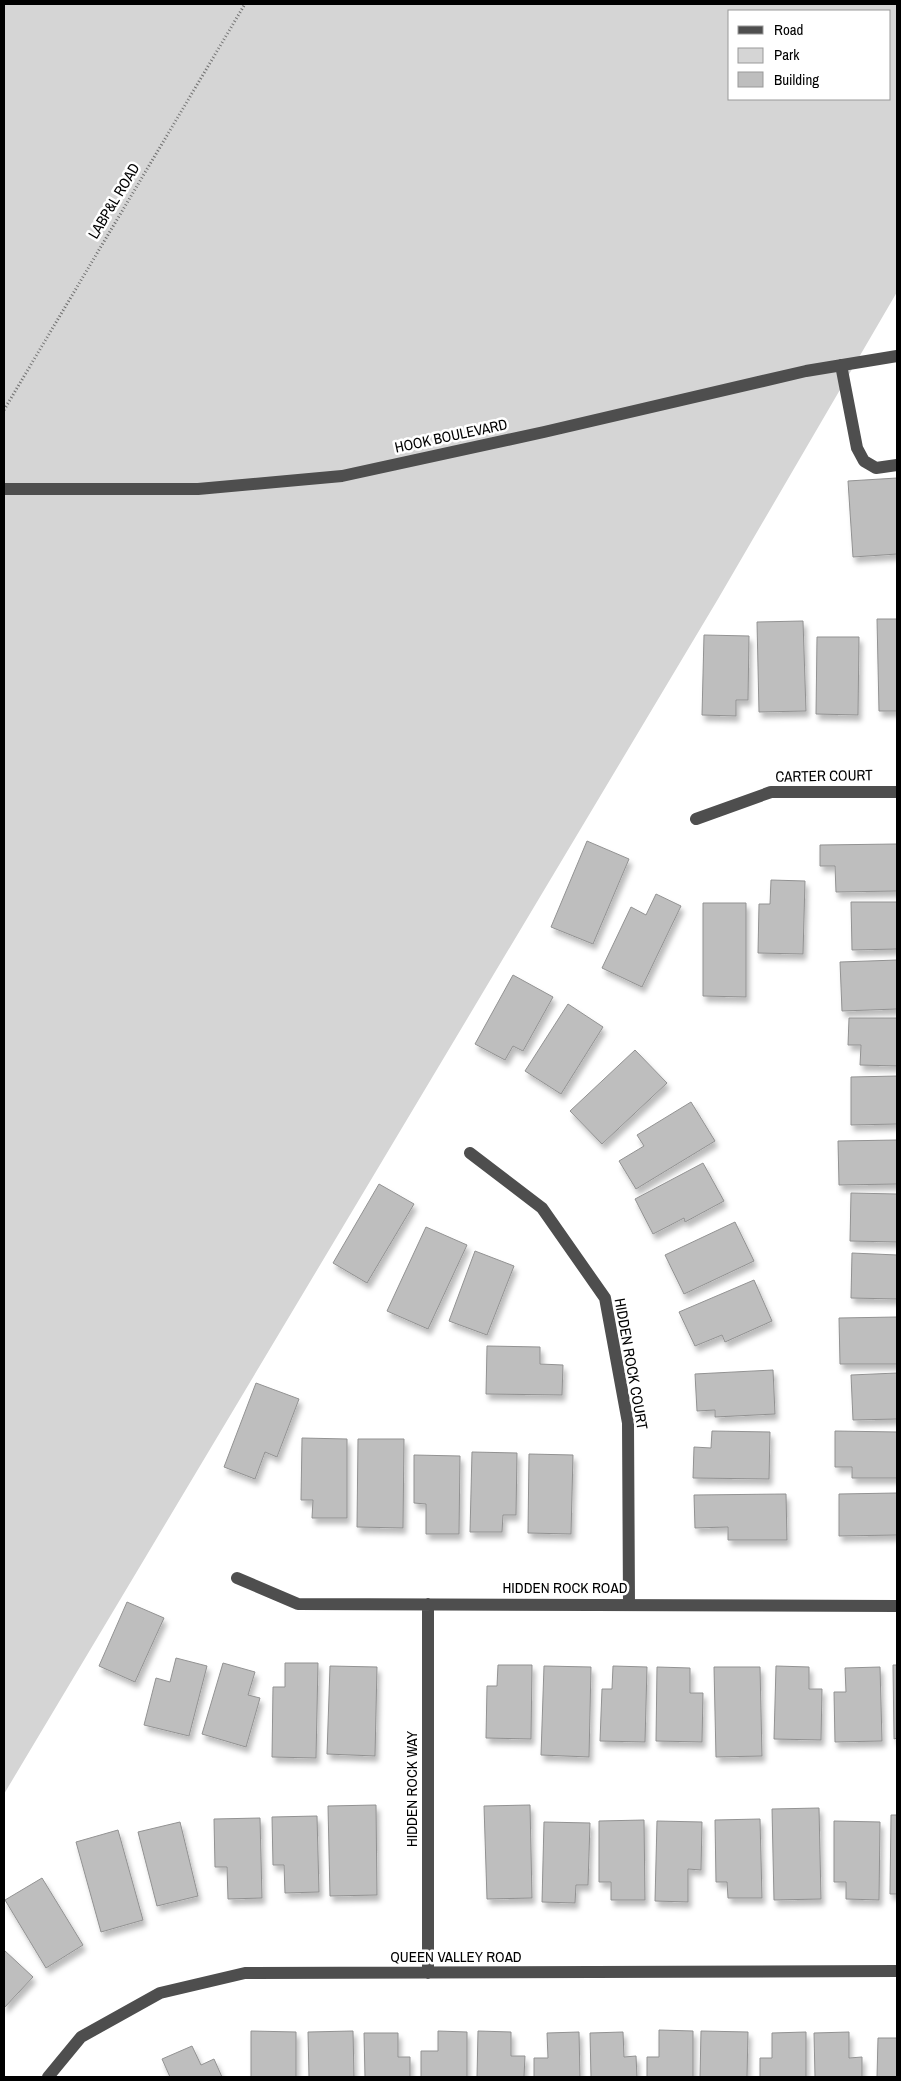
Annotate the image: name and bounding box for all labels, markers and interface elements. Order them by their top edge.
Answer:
legend [728,10,891,100]
text: Road [774,19,803,40]
text: Park [774,44,800,65]
text: Building [774,69,819,90]
street label: LABP&L ROAD [83,159,145,243]
street label: HOOK BOULEVARD [393,413,509,458]
street label: CARTER COURT [775,764,873,787]
street label: HIDDEN ROCK COURT [610,1297,653,1432]
street label: HIDDEN ROCK ROAD [502,1577,628,1598]
street label: HIDDEN ROCK WAY [401,1730,422,1847]
street label: QUEEN VALLEY ROAD [390,1946,522,1967]

